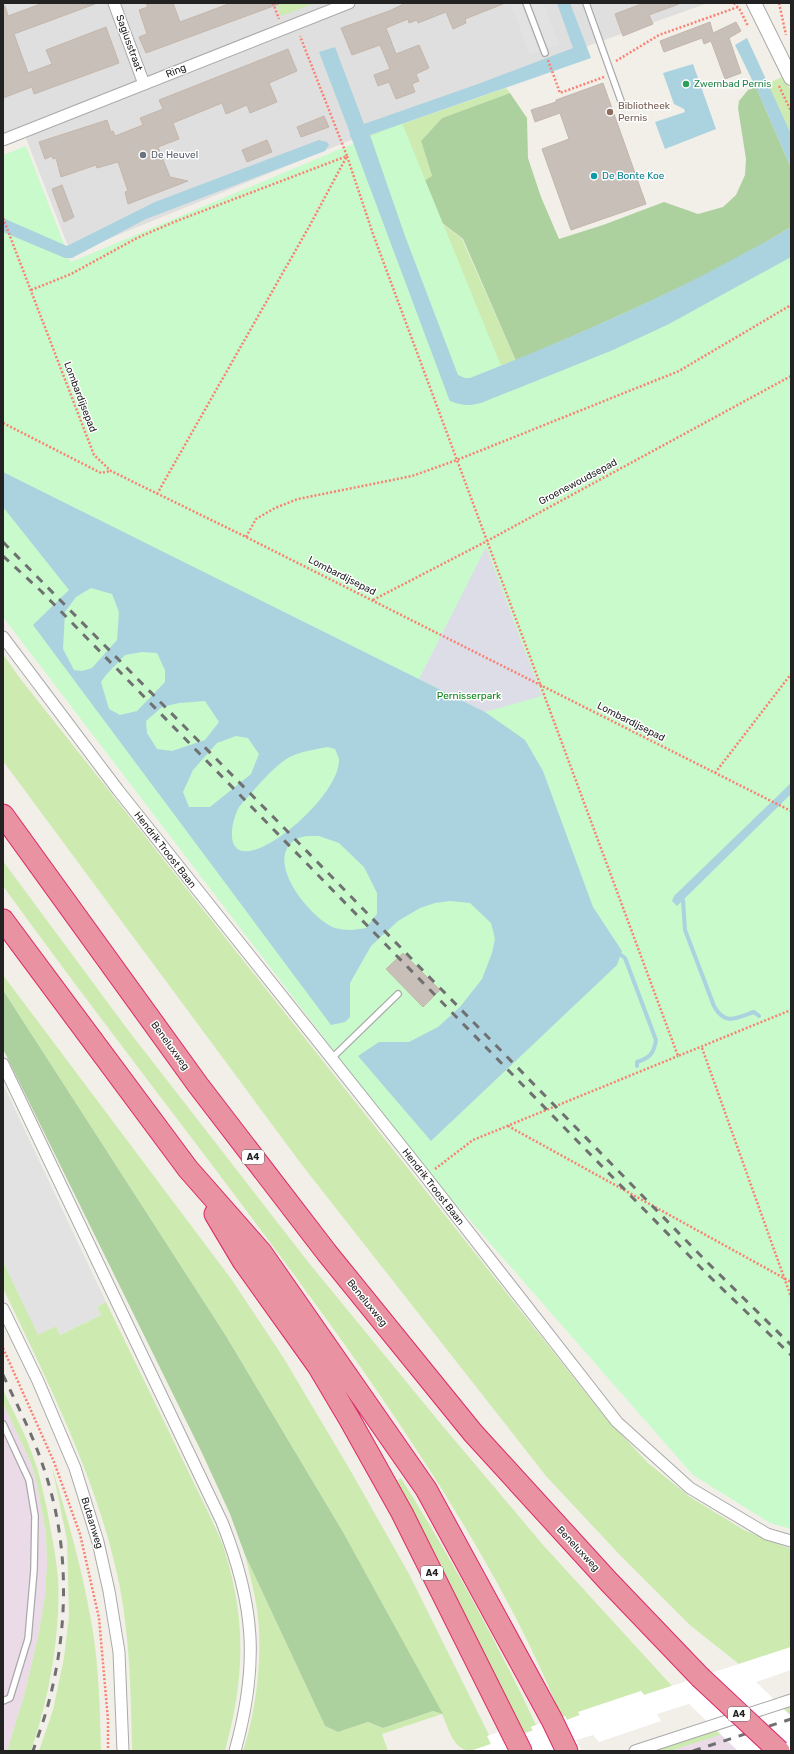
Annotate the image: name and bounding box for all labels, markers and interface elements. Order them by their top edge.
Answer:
street label: Sagiusstraat [113,13,145,73]
street label: Ring [164,61,188,80]
place label: Zwembad Pernis [694,78,771,90]
marker: Zwembad Pernis [681,79,691,89]
place label: Bibliotheek Pernis [618,100,671,124]
marker: Bibliotheek Pernis [605,107,615,117]
place label: De Heuvel [151,149,198,161]
marker: De Heuvel [138,150,148,160]
place label: De Bonte Koe [602,170,665,182]
marker: De Bonte Koe [589,171,599,181]
street label: Lombardijsepad [61,360,99,434]
street label: Groenewoudsepad [537,456,619,508]
street label: Lombardijsepad [306,554,378,598]
park label: Pernisserpark [437,690,502,702]
street label: Lombardijsepad [595,700,667,744]
street label: Hendrik Troost Baan [131,809,199,891]
street label: Beneluxweg [148,1019,192,1073]
street label: Hendrik Troost Baan [399,1146,467,1228]
road number: A4 [242,1150,264,1164]
street label: Beneluxweg [344,1277,390,1329]
street label: Butaanweg [79,1496,106,1550]
street label: Beneluxweg [554,1524,602,1574]
road number: A4 [421,1566,443,1580]
road number: A4 [728,1707,750,1721]

